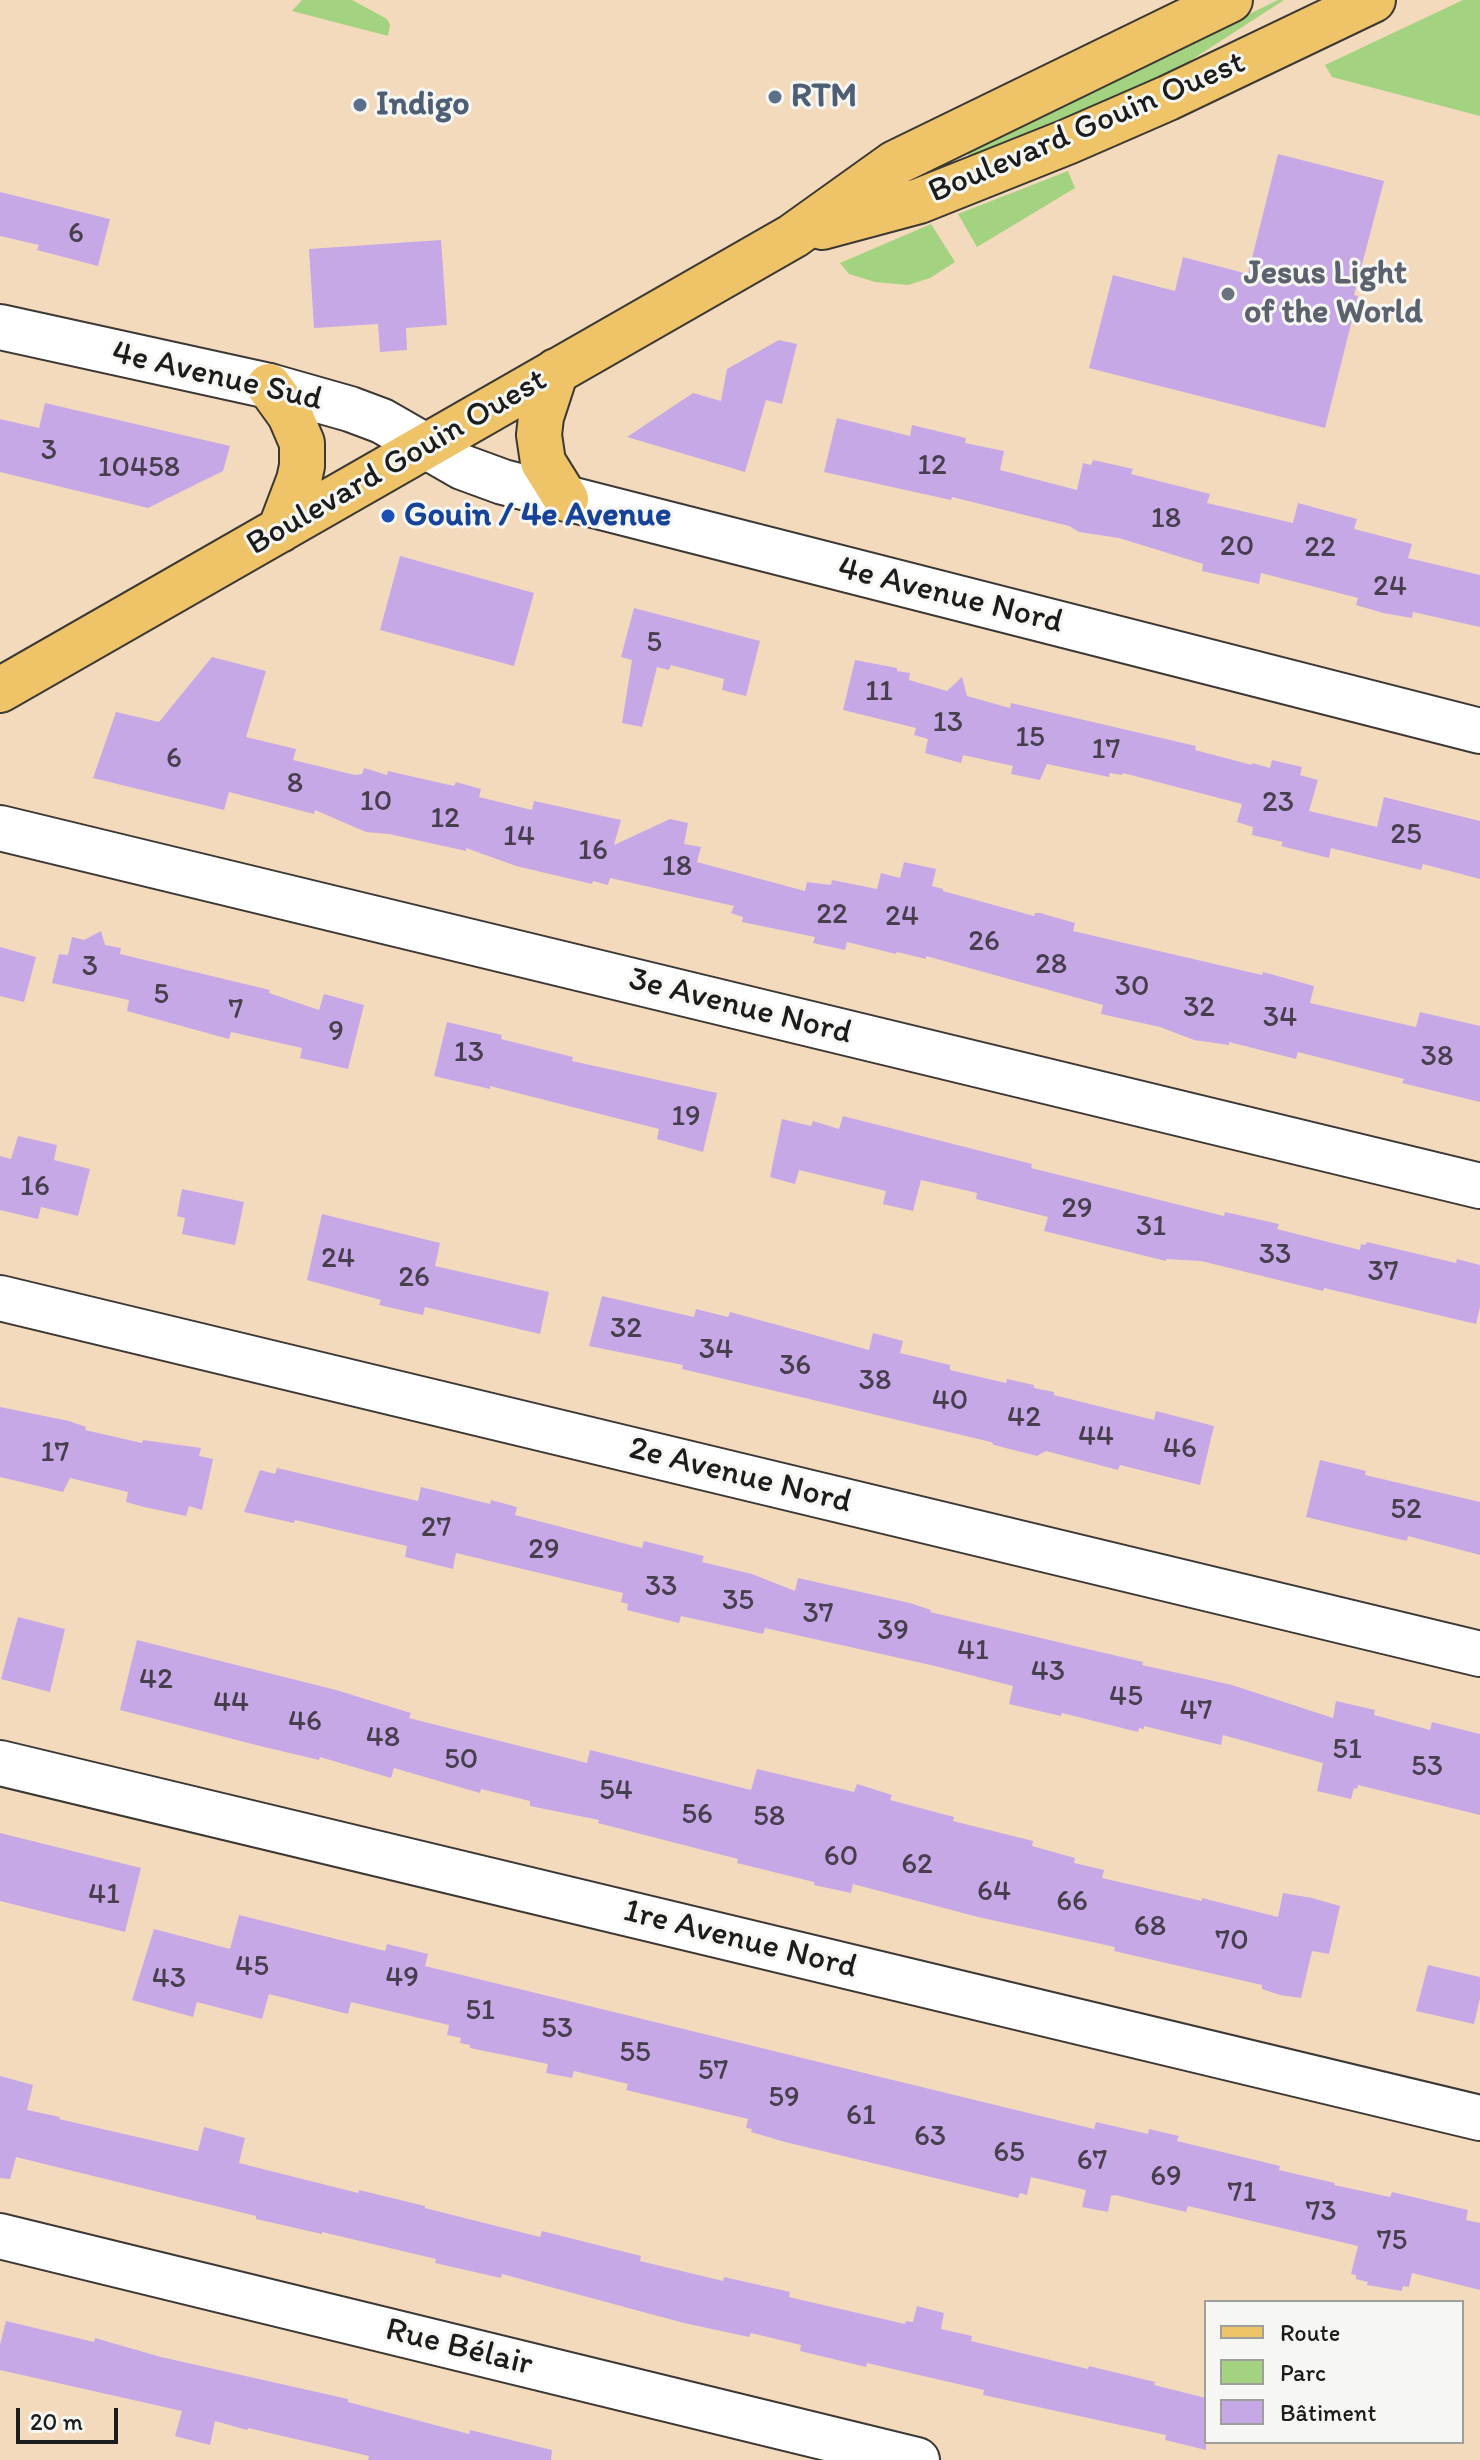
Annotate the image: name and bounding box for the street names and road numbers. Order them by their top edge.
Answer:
street label: Boulevard Gouin Ouest [923,43,1251,213]
street label: 4e Avenue Sud [108,333,326,421]
street label: Boulevard Gouin Ouest [240,360,554,566]
street label: 4e Avenue Nord [833,548,1067,644]
street label: 3e Avenue Nord [624,960,856,1054]
street label: 2e Avenue Nord [625,1429,855,1523]
street label: 1re Avenue Nord [619,1891,861,1989]
street label: Rue Bélair [381,2310,537,2386]

